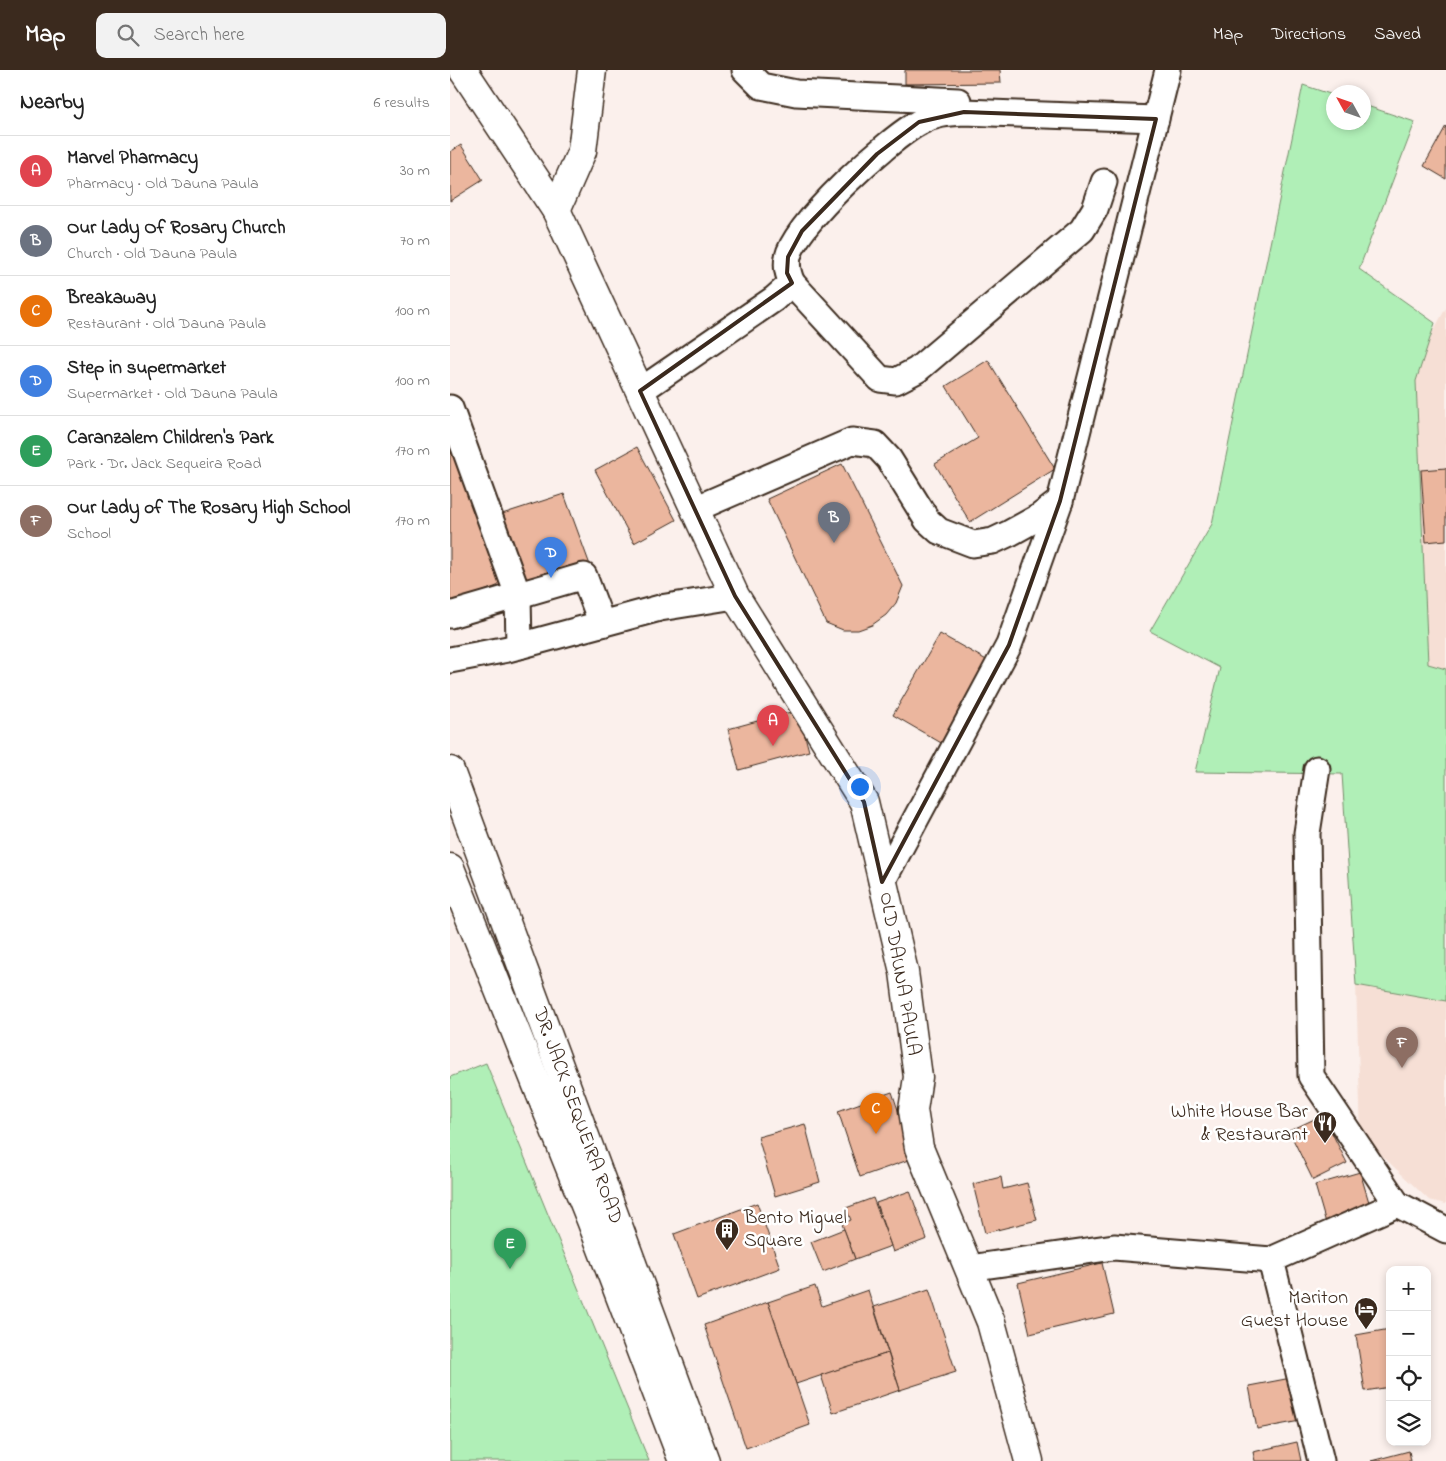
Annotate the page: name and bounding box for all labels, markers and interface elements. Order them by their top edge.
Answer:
search box [96,13,446,58]
text: Map [25,18,66,53]
icon: search [114,21,142,49]
text: Search here [154,22,245,49]
text: Map [1213,22,1243,48]
text: Directions [1271,22,1346,48]
text: Saved [1374,22,1421,48]
north arrow [1326,85,1371,130]
text: Nearby [20,88,84,118]
text: 6 results [373,91,430,115]
text: Marvel Pharmacy [67,145,198,172]
text: A [31,159,41,183]
text: 30 m [400,159,430,183]
text: Pharmacy · Old Dauna Paula [67,172,259,196]
text: Our Lady Of Rosary Church [67,215,285,242]
text: B [31,229,41,253]
text: 70 m [400,229,430,253]
text: Church · Old Dauna Paula [67,242,237,266]
text: Breakaway [67,285,156,312]
text: C [32,299,40,323]
text: 100 m [395,299,430,323]
text: Restaurant · Old Dauna Paula [67,312,266,336]
text: Step in supermarket [67,355,226,382]
text: D [30,369,42,393]
text: 100 m [395,369,430,393]
text: Supermarket · Old Dauna Paula [67,382,278,406]
text: Caranzalem Children's Park [67,425,274,452]
text: E [31,439,41,463]
text: 170 m [395,439,430,463]
text: Park · Dr. Jack Sequeira Road [67,452,262,476]
text: Our Lady of The Rosary High School [67,495,350,522]
pin: B [818,502,850,543]
text: F [31,509,41,533]
text: 170 m [395,509,430,533]
text: School [67,522,111,546]
pin: D [535,537,567,578]
pin: A [757,705,789,746]
your location [847,774,873,800]
street label: OLD DAUNA PAULA [870,890,928,1058]
street label: DR. JACK SEQUEIRA ROAD [524,1003,630,1228]
pin: F [1386,1027,1418,1068]
pin: C [860,1093,892,1134]
place label: White House Bar & Restaurant [1171,1098,1309,1150]
restaurant icon: White House Bar & Restaurant [1312,1110,1338,1144]
place label: Bento Miguel Square [743,1204,847,1256]
building icon: Bento Miguel Square [714,1217,740,1251]
pin: E [494,1228,526,1269]
map controls [1386,1266,1431,1446]
button: + [1386,1266,1431,1311]
place label: Mariton Guest House [1241,1284,1348,1336]
hotel icon: Mariton Guest House [1353,1296,1379,1330]
button: − [1386,1311,1431,1356]
button: locate [1386,1356,1431,1401]
button: layers [1386,1401,1431,1446]

